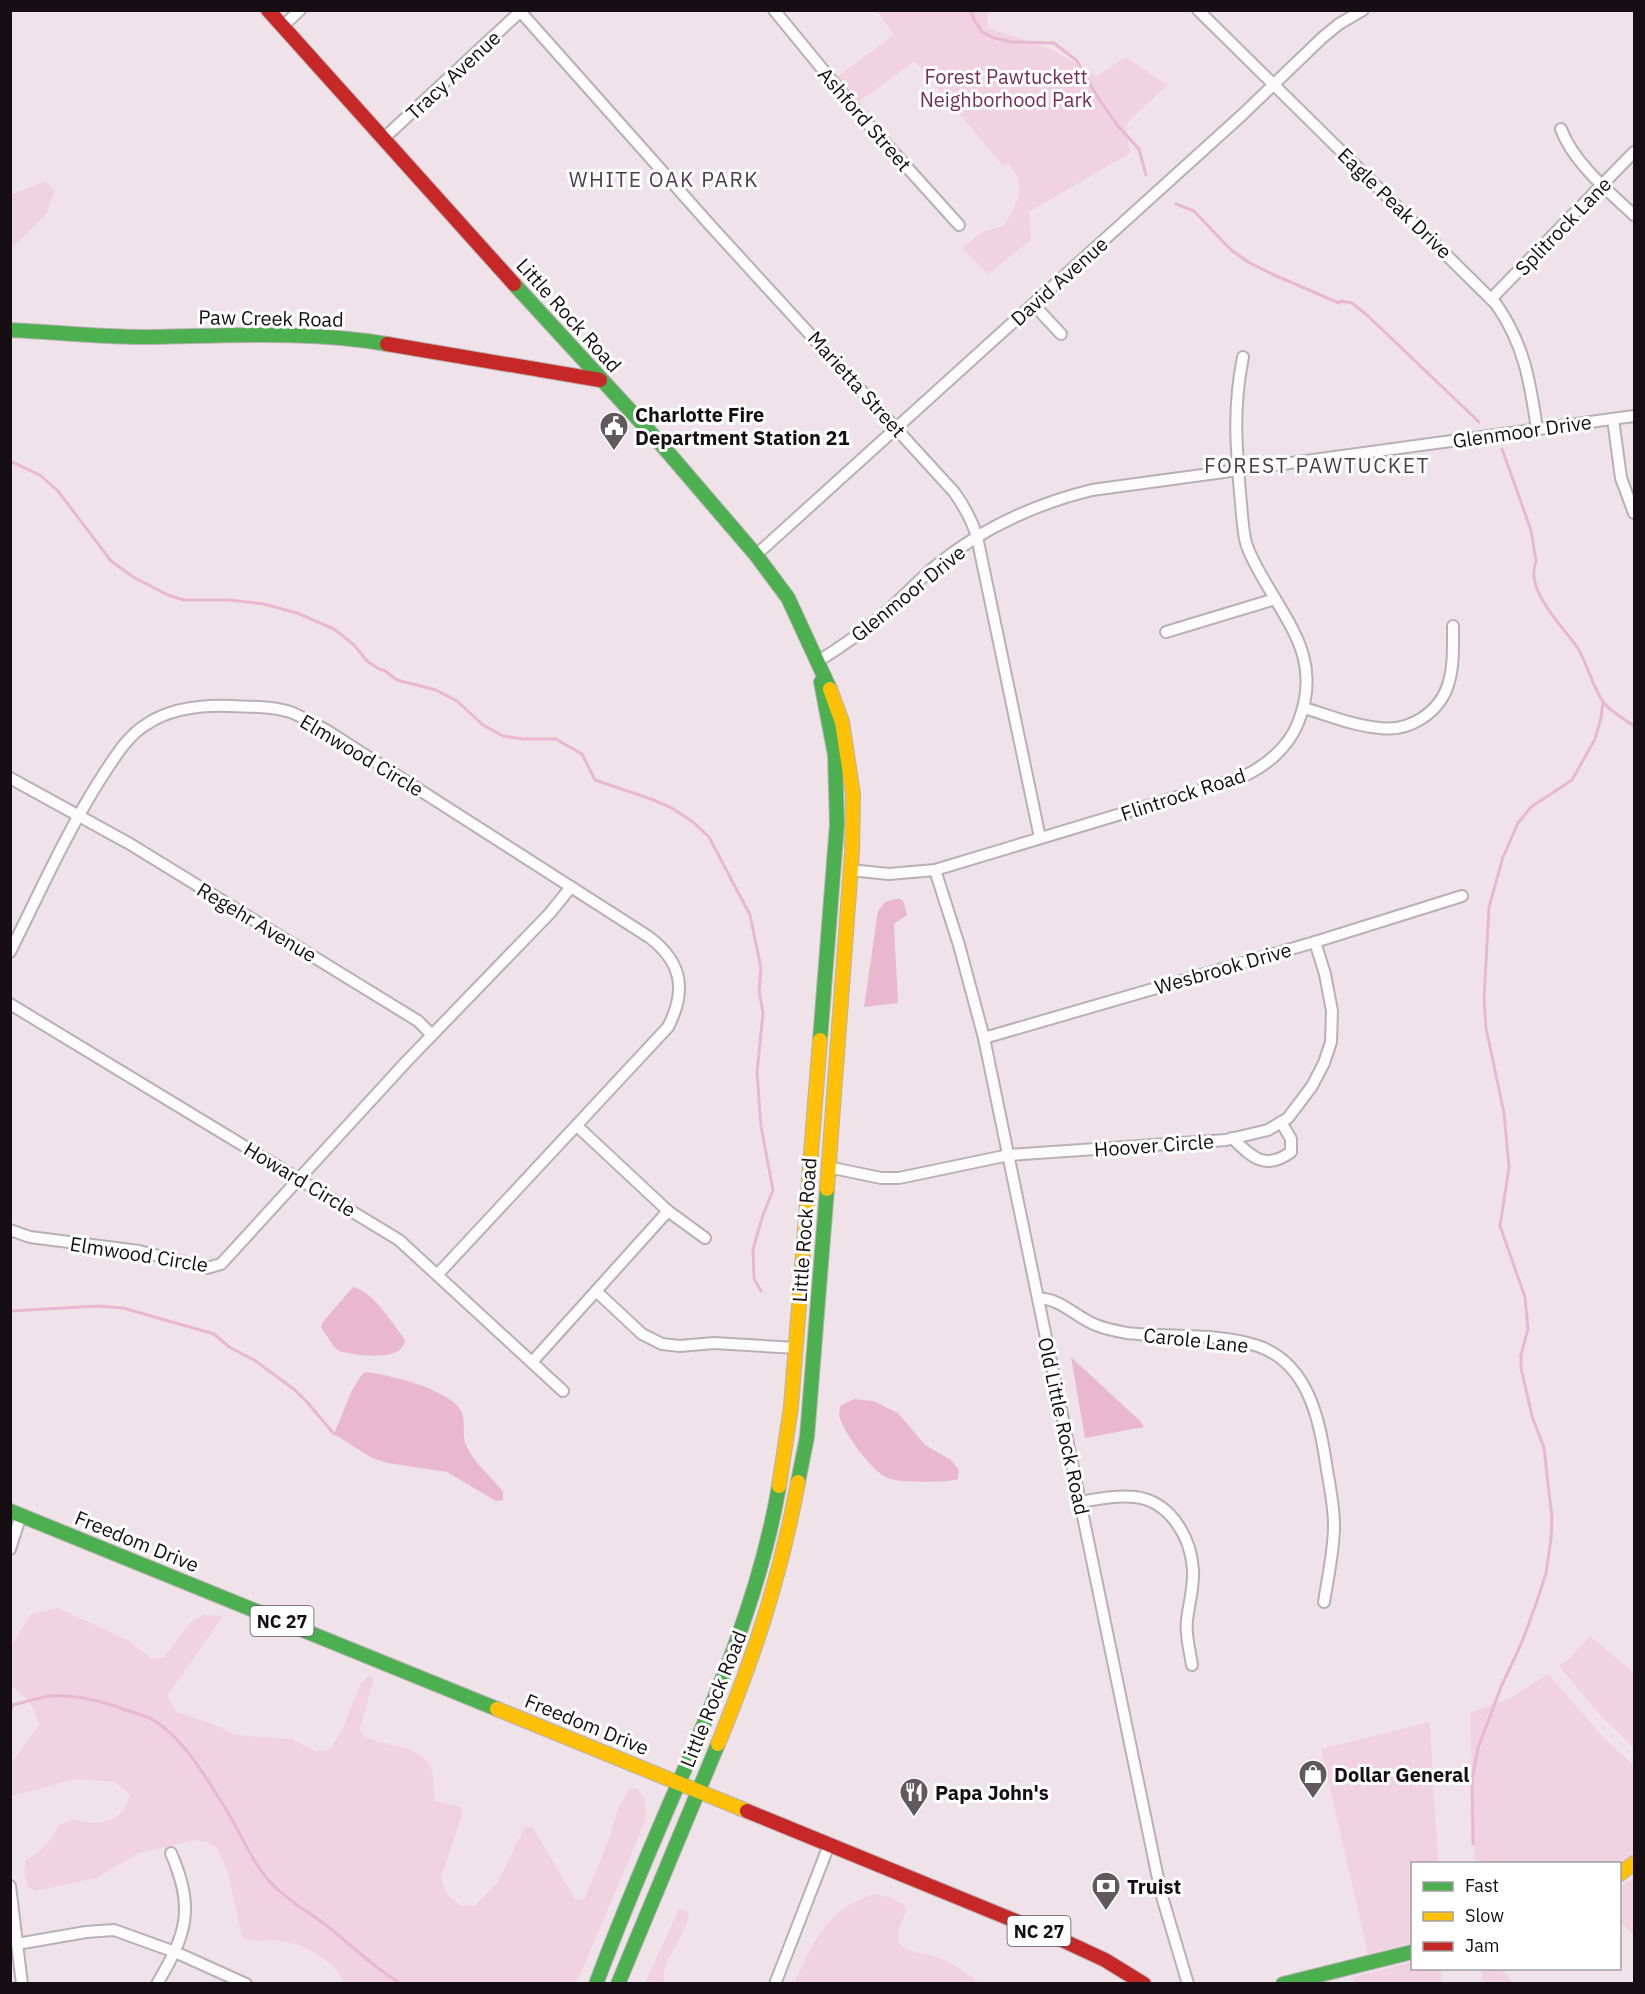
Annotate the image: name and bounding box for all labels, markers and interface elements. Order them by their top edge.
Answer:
street label: Tracy Avenue [400,24,506,126]
street label: Ashford Street [812,61,918,177]
park label: Forest Pawtuckett Neighborhood Park [920,63,1093,113]
street label: Eagle Peak Drive [1332,141,1458,265]
district label: WHITE OAK PARK [569,165,759,193]
street label: Splitrock Lane [1509,171,1617,281]
street label: David Avenue [1005,230,1113,332]
street label: Little Rock Road [510,252,628,378]
street label: Paw Creek Road [198,303,344,333]
street label: Marietta Street [802,325,912,443]
place label: Charlotte Fire Department Station 21 [635,401,850,451]
street label: Glenmoor Drive [1451,408,1593,454]
public building icon: Charlotte Fire Department Station 21 [598,410,630,452]
district label: FOREST PAWTUCKET [1204,451,1430,479]
street label: Glenmoor Drive [845,538,971,648]
street label: Elmwood Circle [295,707,429,803]
street label: Flintrock Road [1117,761,1249,827]
street label: Regehr Avenue [192,876,322,968]
street label: Wesbrook Drive [1151,936,1295,1000]
street label: Hoover Circle [1093,1127,1215,1163]
street label: Howard Circle [239,1135,361,1223]
street label: Little Rock Road [785,1157,823,1303]
street label: Elmwood Circle [68,1230,210,1278]
street label: Carole Lane [1142,1321,1250,1359]
street label: Old Little Rock Road [1032,1335,1096,1517]
street label: Freedom Drive [71,1504,203,1578]
road number: NC 27 [250,1606,314,1636]
street label: Little Rock Road [673,1627,753,1771]
street label: Freedom Drive [521,1687,653,1761]
shop icon: Dollar General [1297,1758,1329,1800]
place label: Dollar General [1334,1761,1469,1788]
restaurant icon: Papa John's [898,1776,930,1818]
place label: Papa John's [935,1779,1049,1806]
legend [1411,1862,1621,1970]
bank icon: Truist [1090,1870,1122,1912]
place label: Truist [1127,1873,1181,1900]
text: Fast [1465,1874,1499,1897]
text: Slow [1465,1904,1504,1927]
road number: NC 27 [1008,1916,1070,1946]
text: Jam [1465,1934,1500,1957]

